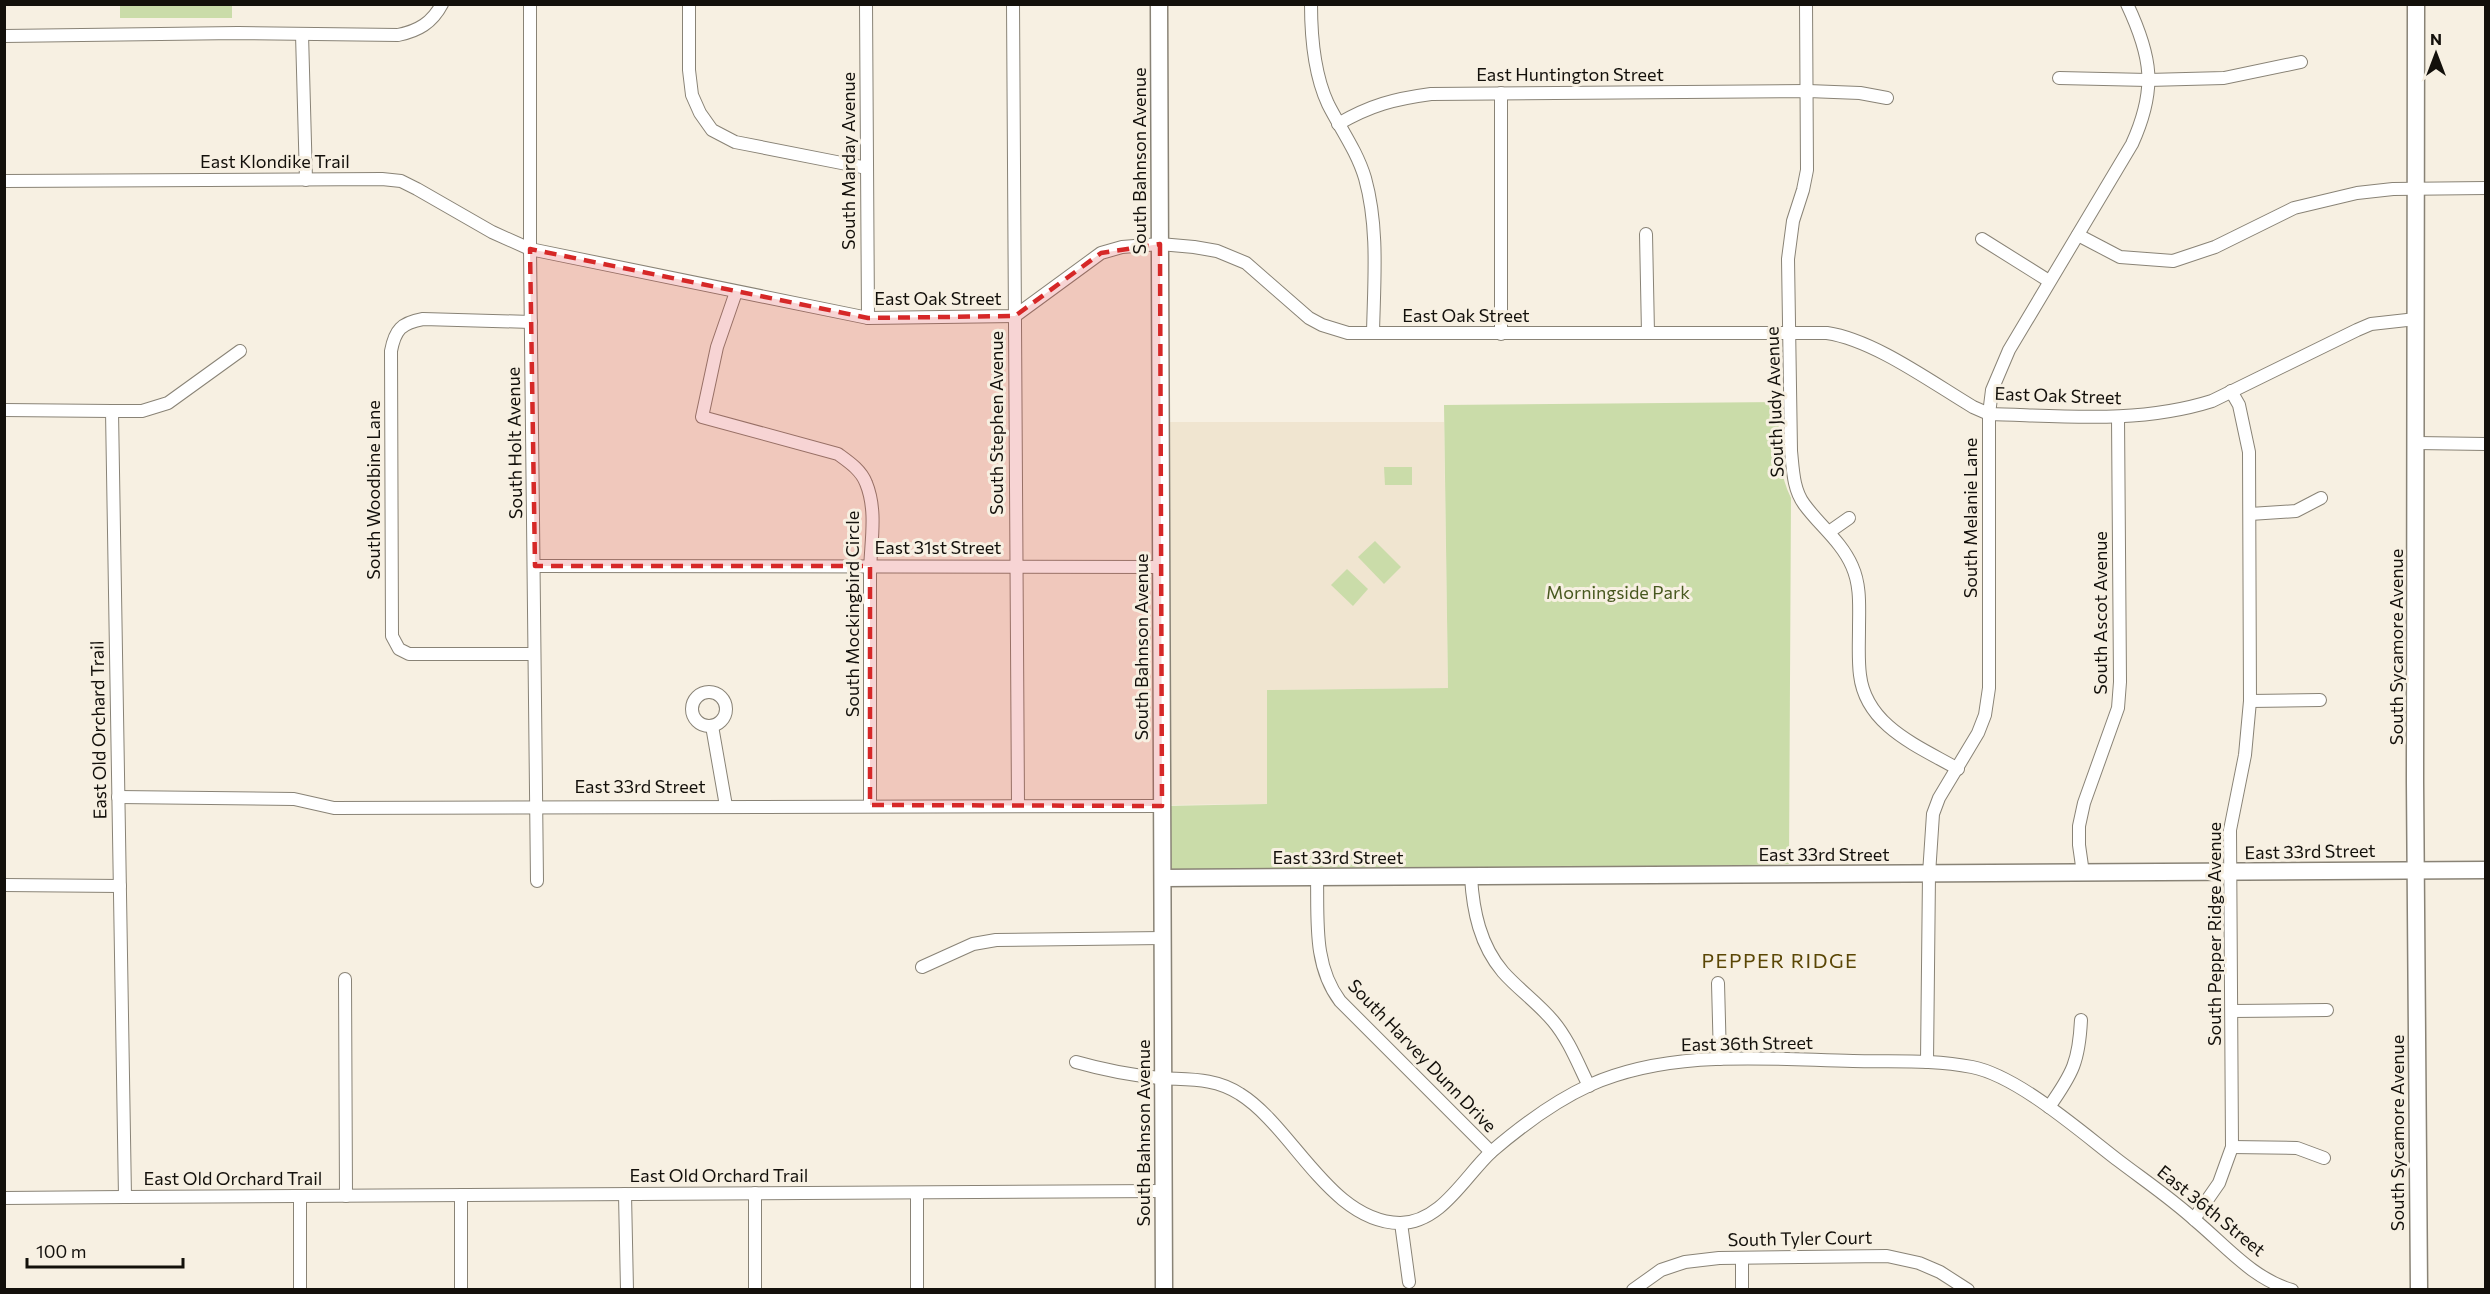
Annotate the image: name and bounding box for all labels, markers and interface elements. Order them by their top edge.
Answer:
north arrow [2406,24,2466,84]
text: N [2430,29,2442,48]
street label: East Huntington Street [1476,63,1664,85]
street label: South Bahnson Avenue [1128,68,1150,254]
street label: South Marday Avenue [837,72,859,250]
street label: East Klondike Trail [200,150,350,172]
street label: East Oak Street [874,287,1002,309]
street label: East Oak Street [1402,304,1530,326]
street label: South Judy Avenue [1760,326,1788,478]
street label: South Stephen Avenue [985,331,1007,515]
street label: South Holt Avenue [502,367,526,519]
street label: East Oak Street [1994,382,2122,408]
street label: South Woodbine Lane [362,400,384,580]
street label: South Melanie Lane [1959,438,1981,598]
street label: South Mockingbird Circle [841,511,863,717]
street label: South Ascot Avenue [2089,531,2111,695]
street label: East 31st Street [875,536,1001,558]
street label: South Sycamore Avenue [2385,549,2407,745]
street label: South Bahnson Avenue [1130,554,1152,740]
park label: Morningside Park [1546,581,1690,603]
street label: East Old Orchard Trail [85,640,111,820]
street label: East 33rd Street [574,775,706,797]
street label: South Pepper Ridge Avenue [2203,822,2225,1046]
street label: East 33rd Street [2244,839,2376,863]
street label: East 33rd Street [1758,843,1890,865]
street label: East 33rd Street [1272,846,1404,868]
district label: PEPPER RIDGE [1702,948,1858,972]
street label: South Harvey Dunn Drive [1344,974,1502,1136]
street label: East 36th Street [1681,1031,1813,1055]
street label: South Sycamore Avenue [2386,1035,2408,1231]
street label: South Bahnson Avenue [1132,1040,1154,1226]
street label: East 36th Street [2153,1160,2270,1260]
street label: East Old Orchard Trail [630,1164,808,1186]
street label: East Old Orchard Trail [144,1167,322,1189]
street label: South Tyler Court [1727,1226,1872,1250]
scale bar [27,1231,183,1269]
text: 100 m [36,1240,86,1262]

